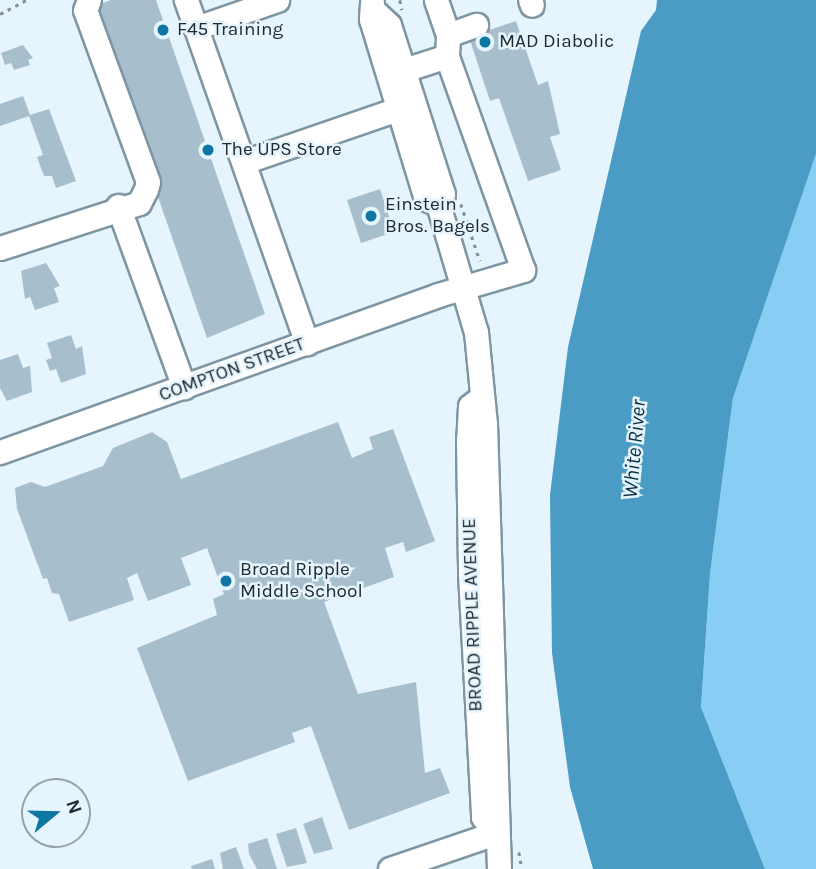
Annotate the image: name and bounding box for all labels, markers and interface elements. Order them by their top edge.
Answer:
place label: F45 Training [177,19,283,41]
marker: F45 Training [155,22,171,38]
place label: MAD Diabolic [499,31,614,53]
marker: MAD Diabolic [477,34,493,50]
place label: The UPS Store [222,139,342,161]
marker: The UPS Store [200,142,216,158]
place label: Einstein Bros. Bagels [385,194,490,238]
marker: Einstein Bros. Bagels [363,208,379,224]
street label: COMPTON STREET [156,333,308,407]
water label: White River [617,399,651,499]
street label: BROAD RIPPLE AVENUE [458,518,488,712]
place label: Broad Ripple Middle School [240,559,363,603]
marker: Broad Ripple Middle School [218,573,234,589]
north arrow [21,778,91,848]
text: N [61,797,87,817]

